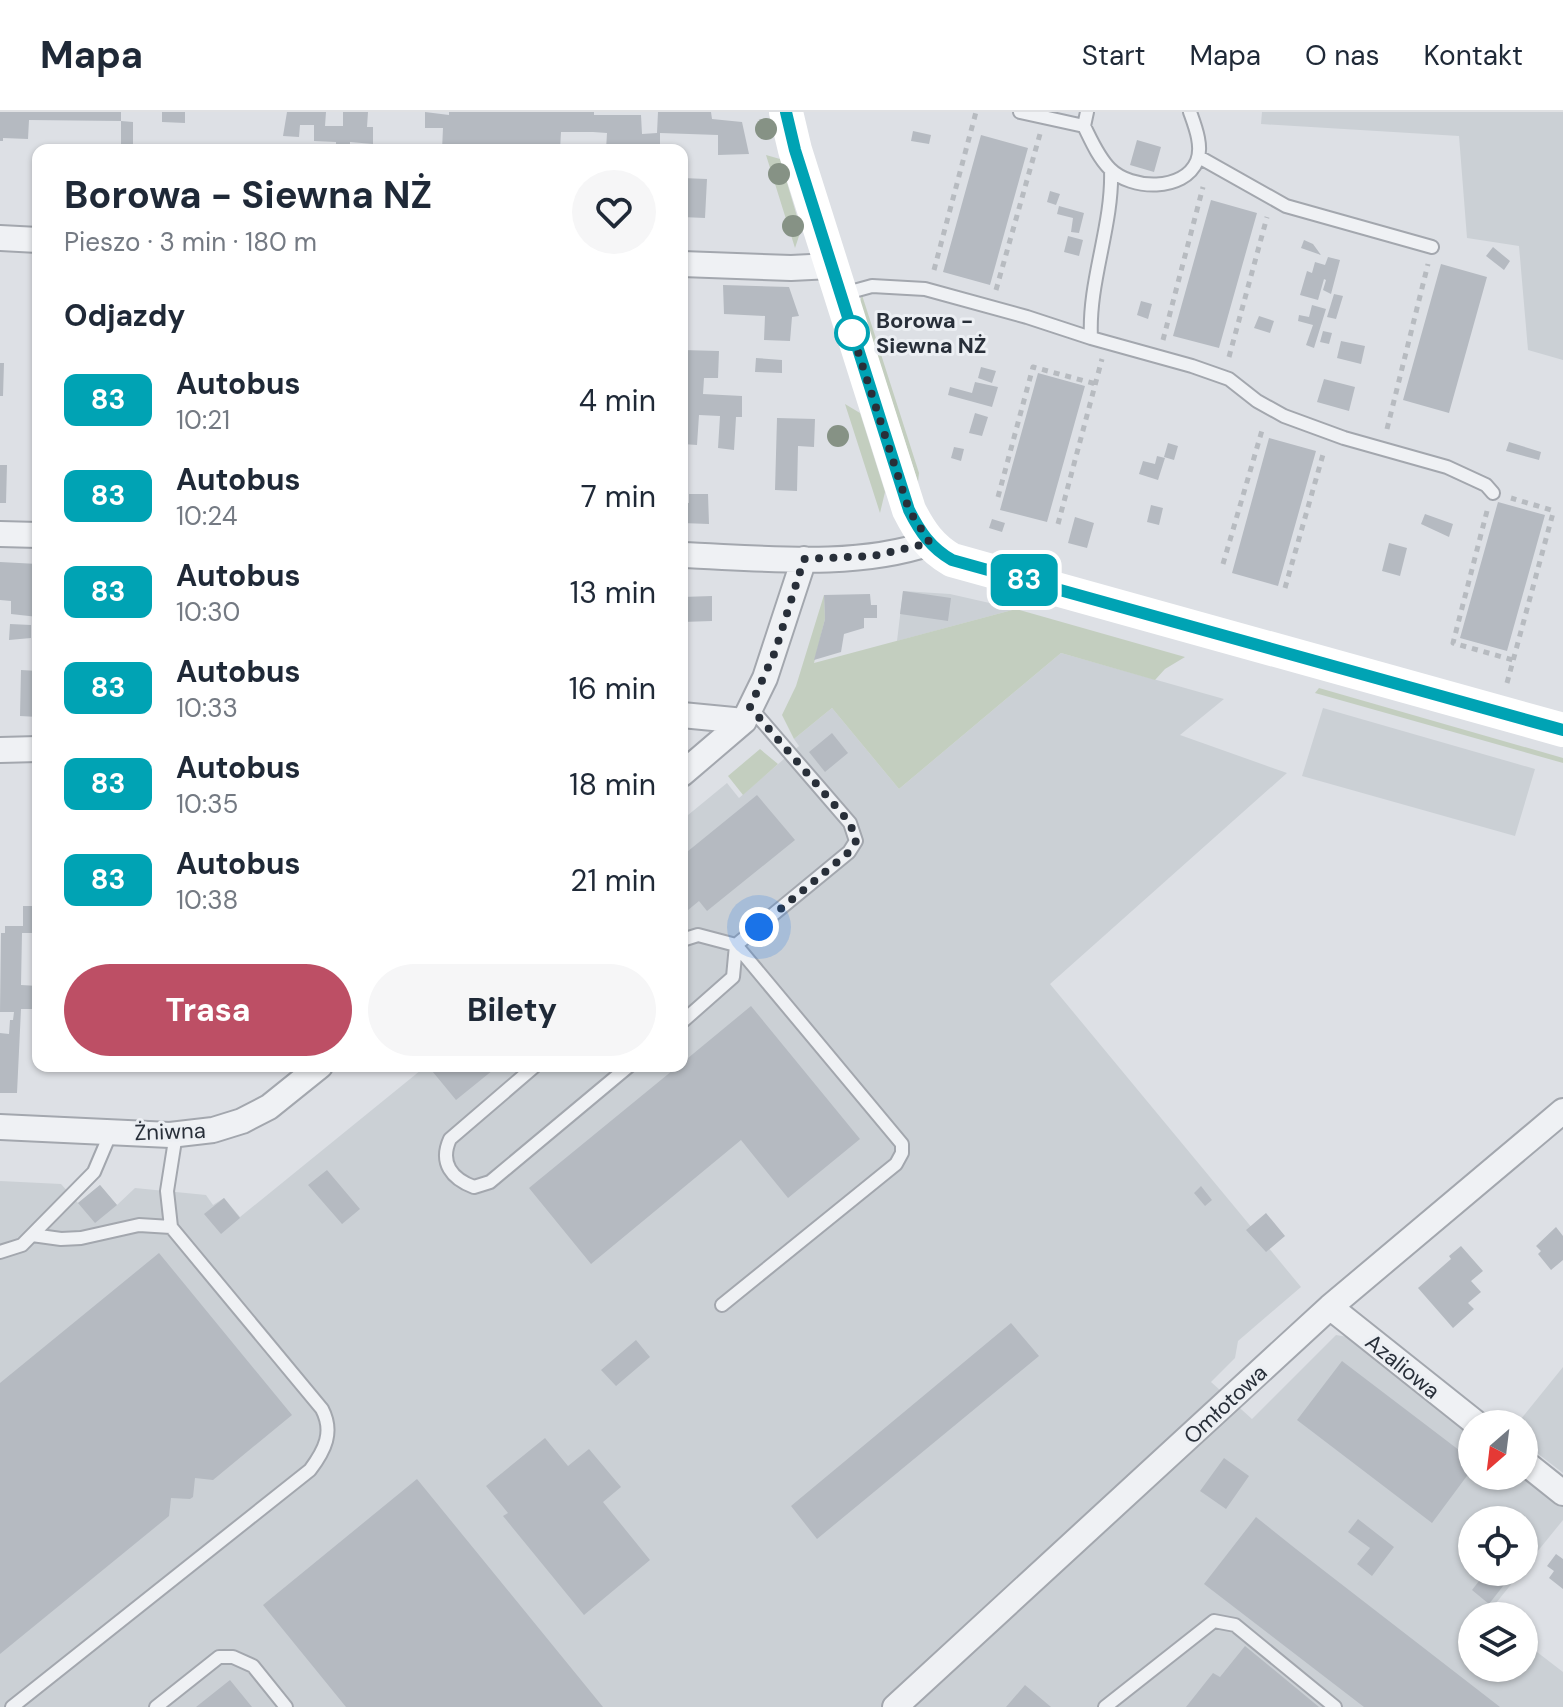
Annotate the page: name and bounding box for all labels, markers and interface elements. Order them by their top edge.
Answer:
text: Mapa [40,30,143,80]
text: Start [1082,37,1146,74]
text: Mapa [1190,37,1261,74]
text: O nas [1305,37,1380,74]
text: Kontakt [1424,37,1523,74]
text: Borowa - Siewna NŻ [64,170,432,220]
button: heart [572,170,656,254]
text: Pieszo · 3 min · 180 m [64,225,317,259]
text: Odjazdy [64,296,185,335]
place label: Borowa - Siewna NŻ [876,306,987,360]
marker: Borowa - Siewna NŻ [835,316,869,350]
text: Autobus [176,364,300,403]
text: 83 [91,381,125,418]
text: 4 min [579,381,656,420]
text: 10:21 [176,403,230,437]
text: Autobus [176,460,300,499]
text: 83 [91,477,125,514]
text: 7 min [581,477,656,516]
text: 10:24 [176,499,237,533]
line badge: 83 [988,554,1060,606]
text: Autobus [176,556,300,595]
text: 83 [1007,561,1041,598]
text: 83 [91,573,125,610]
text: 13 min [570,573,656,612]
text: 10:30 [176,595,240,629]
text: Autobus [176,652,300,691]
text: 83 [91,669,125,706]
text: 16 min [569,669,656,708]
text: 10:33 [176,691,238,725]
text: Autobus [176,748,300,787]
text: 83 [91,765,125,802]
text: 18 min [569,765,656,804]
text: 10:35 [176,787,238,821]
text: Autobus [176,844,300,883]
text: 83 [91,861,125,898]
text: 21 min [570,861,656,900]
text: 10:38 [176,883,238,917]
your location [739,907,779,947]
button: Trasa [64,964,352,1056]
button: Bilety [368,964,656,1056]
street label: Żniwna [134,1116,206,1147]
street label: Azaliowa [1359,1327,1446,1405]
street label: Omłotowa [1177,1358,1273,1450]
north arrow [1458,1410,1538,1490]
map controls [1458,1410,1538,1682]
button: locate [1458,1506,1538,1586]
button: layers [1458,1602,1538,1682]

